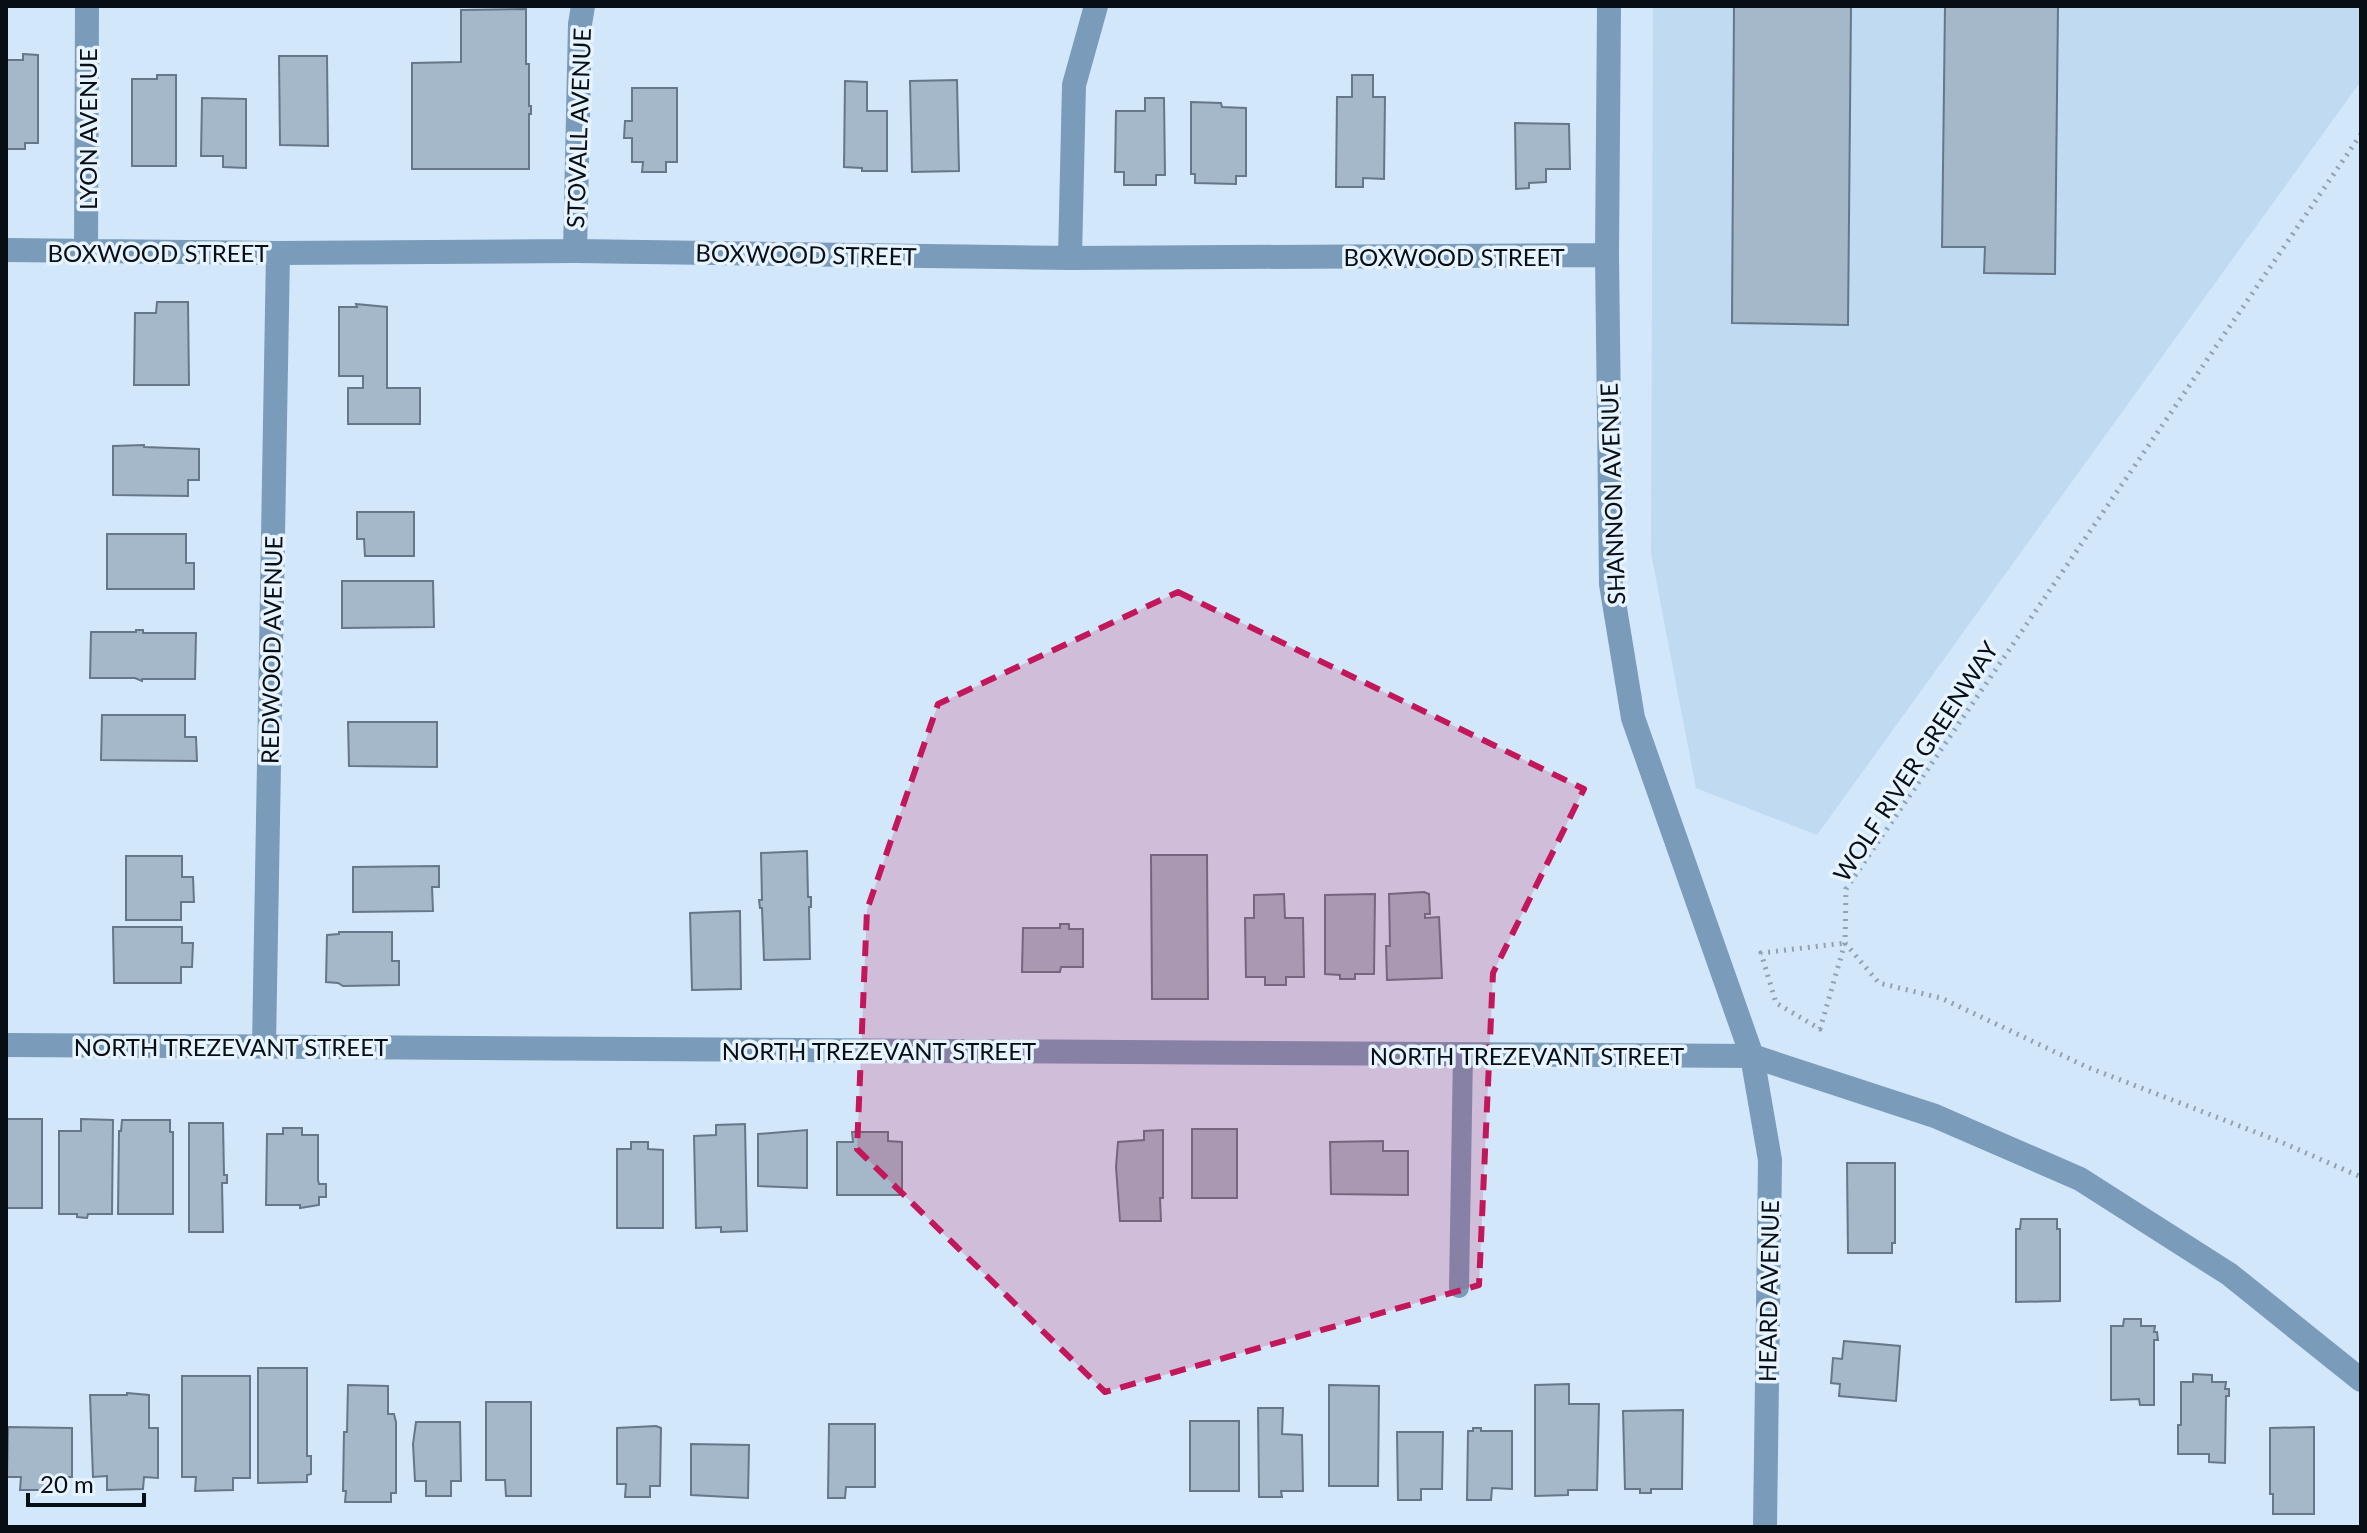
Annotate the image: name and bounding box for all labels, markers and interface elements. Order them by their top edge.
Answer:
street label: STOVALL AVENUE [560,27,596,229]
street label: LYON AVENUE [73,48,102,210]
street label: BOXWOOD STREET [47,238,269,267]
street label: BOXWOOD STREET [695,238,917,270]
street label: BOXWOOD STREET [1343,242,1565,271]
street label: SHANNON AVENUE [1594,383,1630,605]
street label: REDWOOD AVENUE [255,536,287,764]
street label: WOLF RIVER GREENWAY [1826,636,2004,886]
street label: NORTH TREZEVANT STREET [74,1032,388,1061]
street label: NORTH TREZEVANT STREET [722,1036,1036,1065]
street label: NORTH TREZEVANT STREET [1370,1041,1684,1070]
street label: HEARD AVENUE [1752,1200,1784,1382]
scale bar [28,1457,144,1507]
text: 20 m [40,1469,94,1498]

